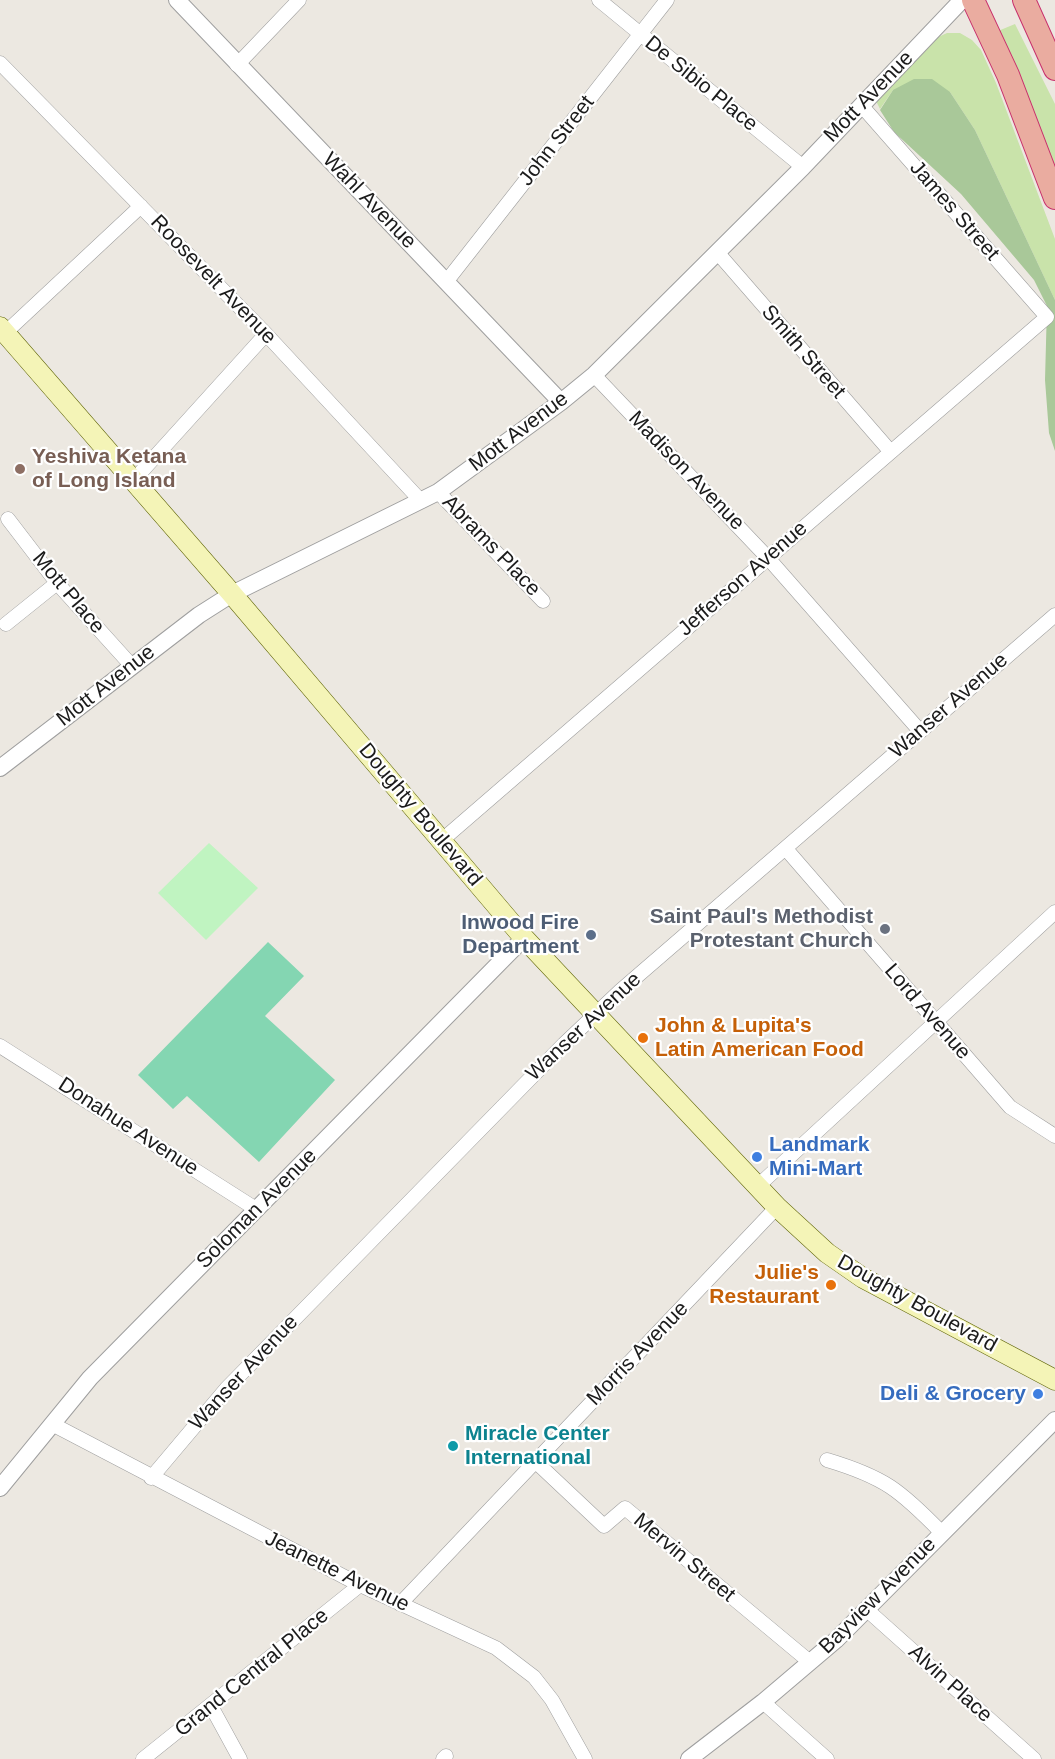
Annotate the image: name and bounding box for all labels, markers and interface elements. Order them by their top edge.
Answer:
street label: De Sibio Place [640,31,762,137]
street label: Mott Avenue [819,46,919,148]
street label: John Street [514,91,600,191]
street label: Wahl Avenue [317,148,421,254]
street label: James Street [904,156,1004,266]
street label: Roosevelt Avenue [145,210,281,350]
street label: Smith Street [756,300,850,404]
street label: Mott Avenue [464,387,574,477]
street label: Madison Avenue [623,406,749,536]
place label: Yeshiva Ketana of Long Island [32,444,186,494]
marker: Yeshiva Ketana of Long Island [13,462,27,476]
street label: Abrams Place [437,490,545,602]
street label: Jefferson Avenue [673,516,813,642]
street label: Mott Place [26,547,110,639]
street label: Mott Avenue [52,640,160,732]
street label: Wanser Avenue [885,648,1013,764]
street label: Doughty Boulevard [353,738,487,892]
place label: Saint Paul's Methodist Protestant Church [650,904,873,954]
place label: Inwood Fire Department [461,910,579,960]
marker: Saint Paul's Methodist Protestant Church [878,922,892,936]
marker: Inwood Fire Department [584,928,598,942]
street label: Lord Avenue [879,959,975,1065]
street label: Wanser Avenue [521,967,647,1087]
place label: John & Lupita's Latin American Food [655,1013,864,1063]
marker: John & Lupita's Latin American Food [636,1031,650,1045]
street label: Donahue Avenue [53,1072,203,1182]
place label: Landmark Mini-Mart [769,1132,869,1182]
street label: Soloman Avenue [192,1144,322,1274]
marker: Landmark Mini-Mart [750,1150,764,1164]
street label: Doughty Boulevard [833,1250,1001,1358]
place label: Julie's Restaurant [709,1260,819,1310]
marker: Julie's Restaurant [824,1278,838,1292]
street label: Morris Avenue [582,1297,694,1411]
street label: Wanser Avenue [184,1310,304,1436]
place label: Deli & Grocery [880,1381,1026,1407]
marker: Deli & Grocery [1031,1387,1045,1401]
place label: Miracle Center International [465,1421,610,1471]
marker: Miracle Center International [446,1439,460,1453]
street label: Mervin Street [628,1508,740,1608]
street label: Jeanette Avenue [261,1526,413,1618]
street label: Bayview Avenue [814,1532,942,1660]
street label: Grand Central Place [170,1603,334,1743]
street label: Alvin Place [903,1640,997,1728]

